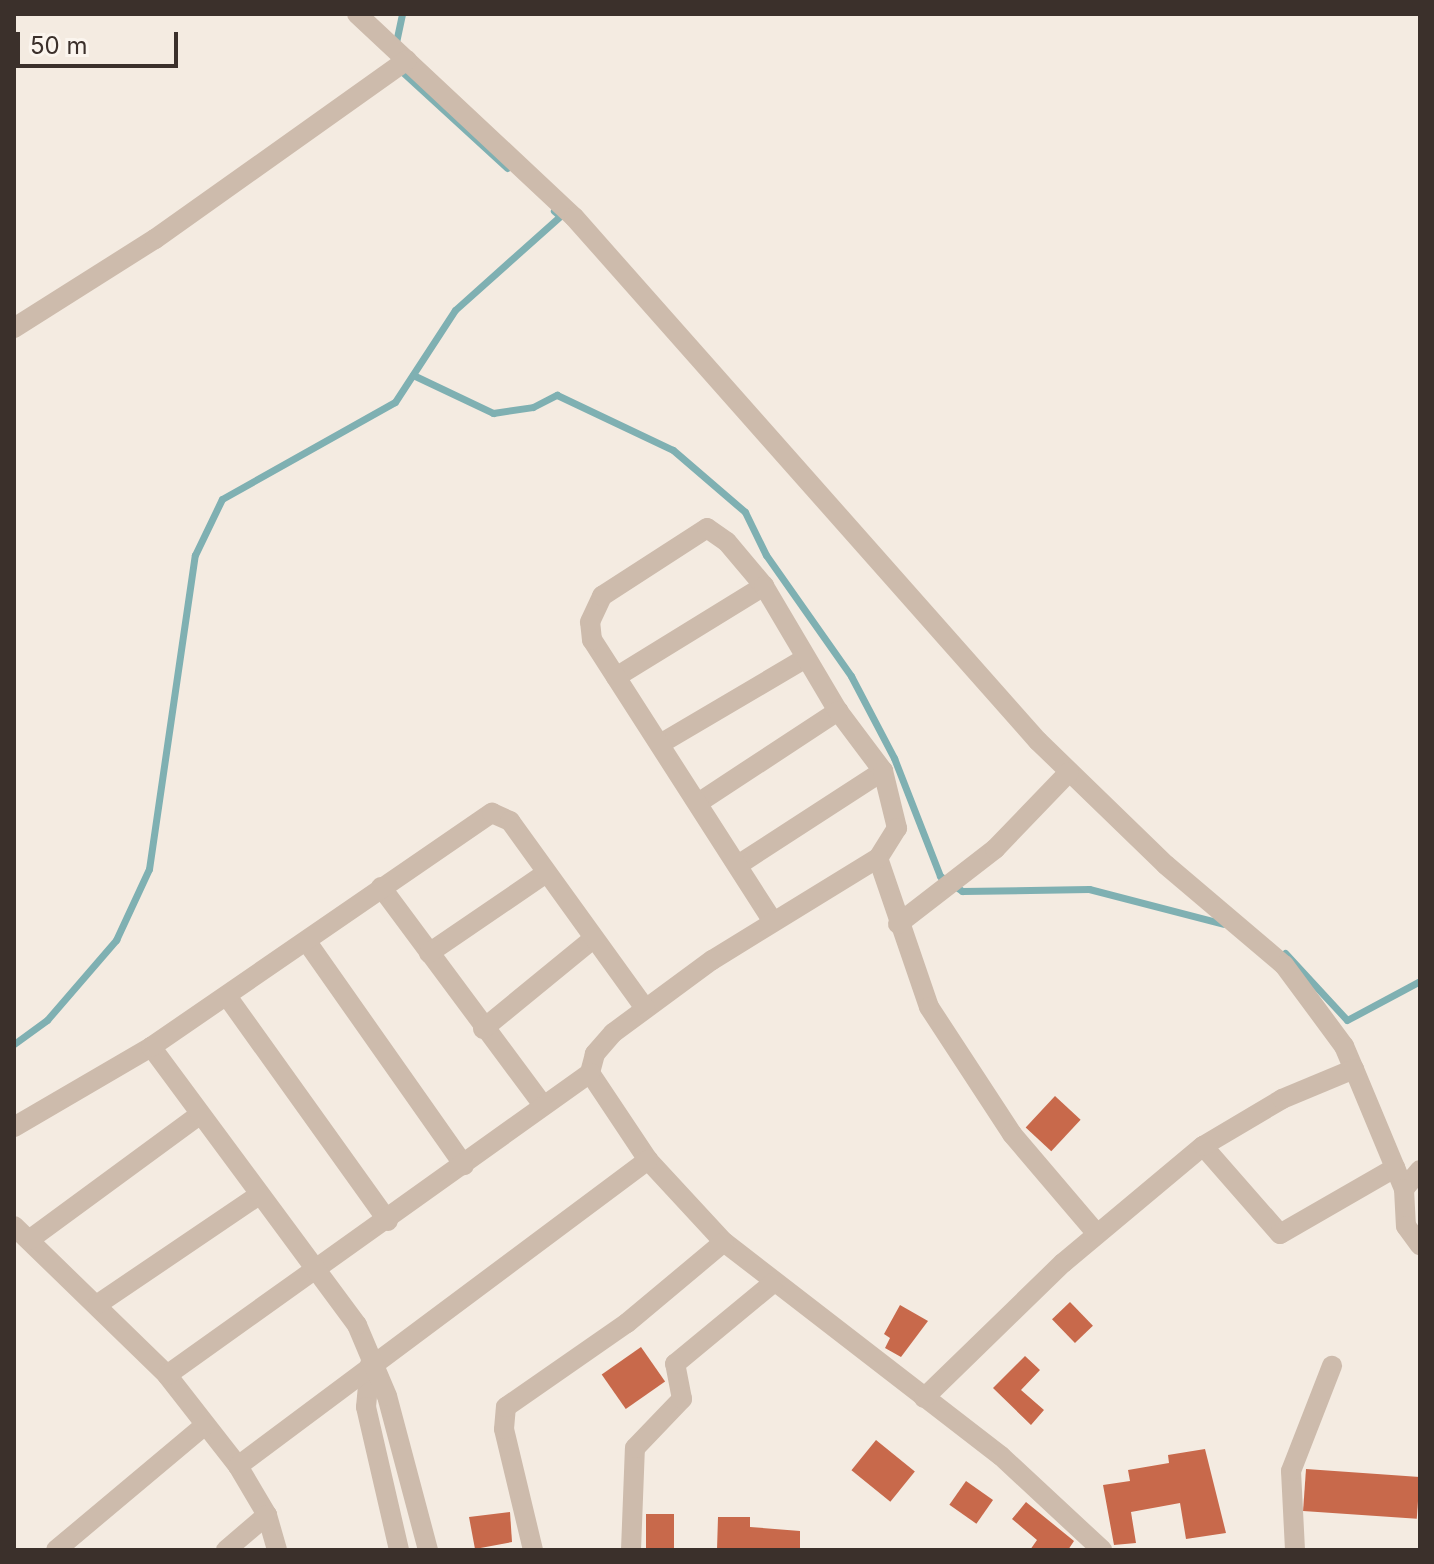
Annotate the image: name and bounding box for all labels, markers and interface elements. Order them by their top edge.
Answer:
scale bar [20,16,182,66]
text: 50 m [30,31,88,60]

